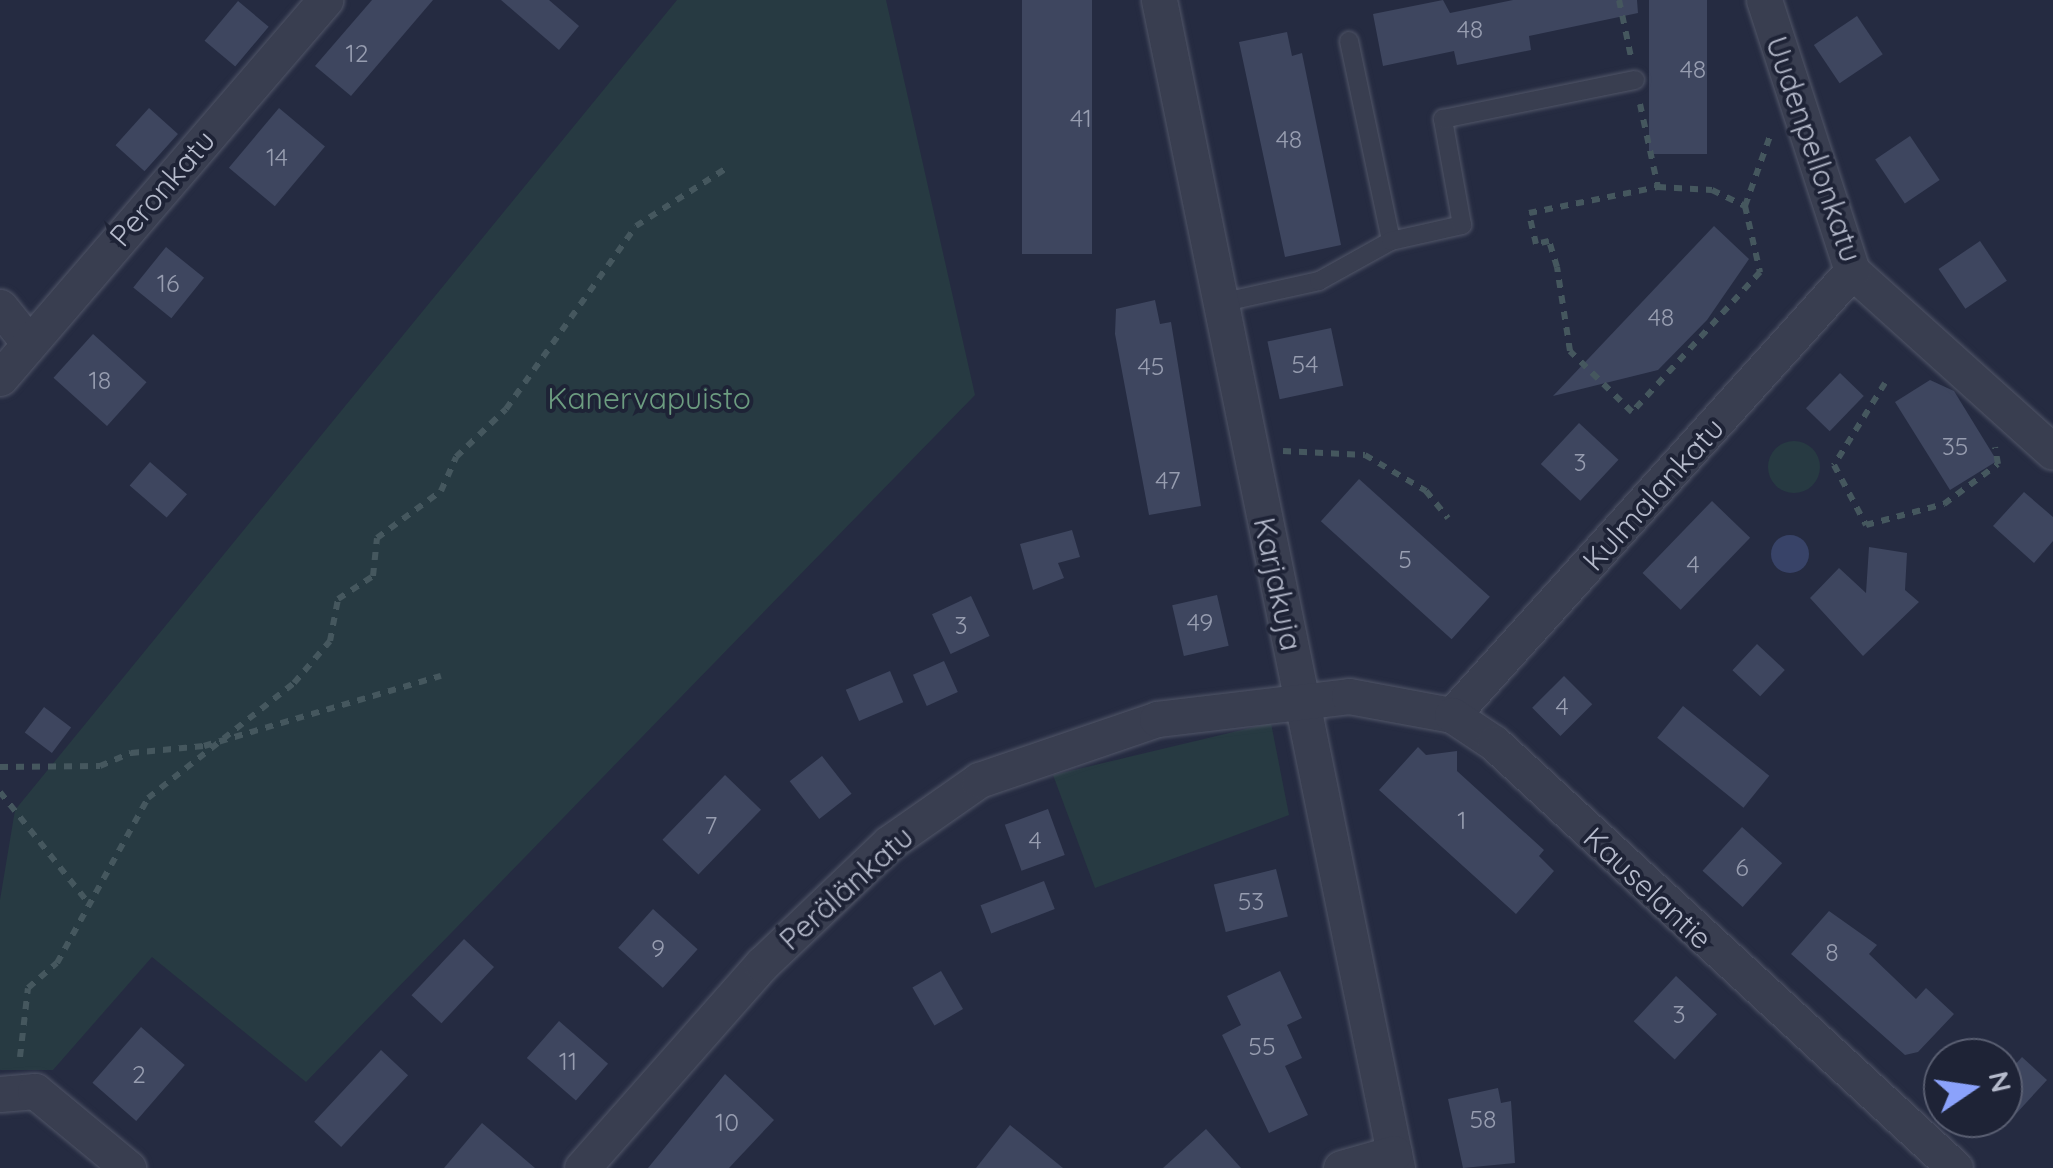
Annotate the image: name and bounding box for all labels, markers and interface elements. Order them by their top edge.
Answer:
house number: 48 [1457,14,1483,44]
street label: Uudenpellonkatu [1759,31,1869,267]
house number: 12 [345,38,369,68]
house number: 48 [1680,54,1706,84]
house number: 41 [1070,103,1092,133]
street label: Peronkatu [102,123,222,253]
house number: 48 [1276,124,1302,154]
house number: 14 [266,142,288,172]
house number: 16 [157,268,179,298]
house number: 48 [1648,302,1674,332]
house number: 54 [1292,349,1318,379]
house number: 45 [1138,351,1164,381]
house number: 18 [89,365,111,395]
park label: Kanervapuisto [547,380,751,416]
street label: Kulmalankatu [1575,410,1731,578]
house number: 35 [1942,431,1968,461]
house number: 3 [1573,447,1587,477]
house number: 47 [1155,465,1181,495]
street label: Karjakuja [1246,514,1310,654]
house number: 5 [1398,544,1412,574]
house number: 4 [1686,549,1700,579]
house number: 49 [1187,607,1213,637]
house number: 3 [954,610,968,640]
house number: 4 [1555,691,1569,721]
house number: 1 [1457,805,1467,835]
house number: 7 [705,810,717,840]
street label: Perälänkatu [772,819,920,957]
street label: Kauselantie [1576,820,1720,956]
house number: 4 [1028,825,1042,855]
house number: 6 [1735,852,1749,882]
house number: 53 [1238,886,1264,916]
house number: 9 [651,933,665,963]
house number: 8 [1825,937,1839,967]
house number: 3 [1672,999,1686,1029]
house number: 55 [1248,1031,1276,1061]
north arrow [1923,1038,2023,1138]
house number: 11 [559,1046,577,1076]
house number: 2 [132,1059,146,1089]
text: N [1981,1068,2020,1096]
house number: 58 [1469,1104,1497,1134]
house number: 10 [715,1107,739,1137]

